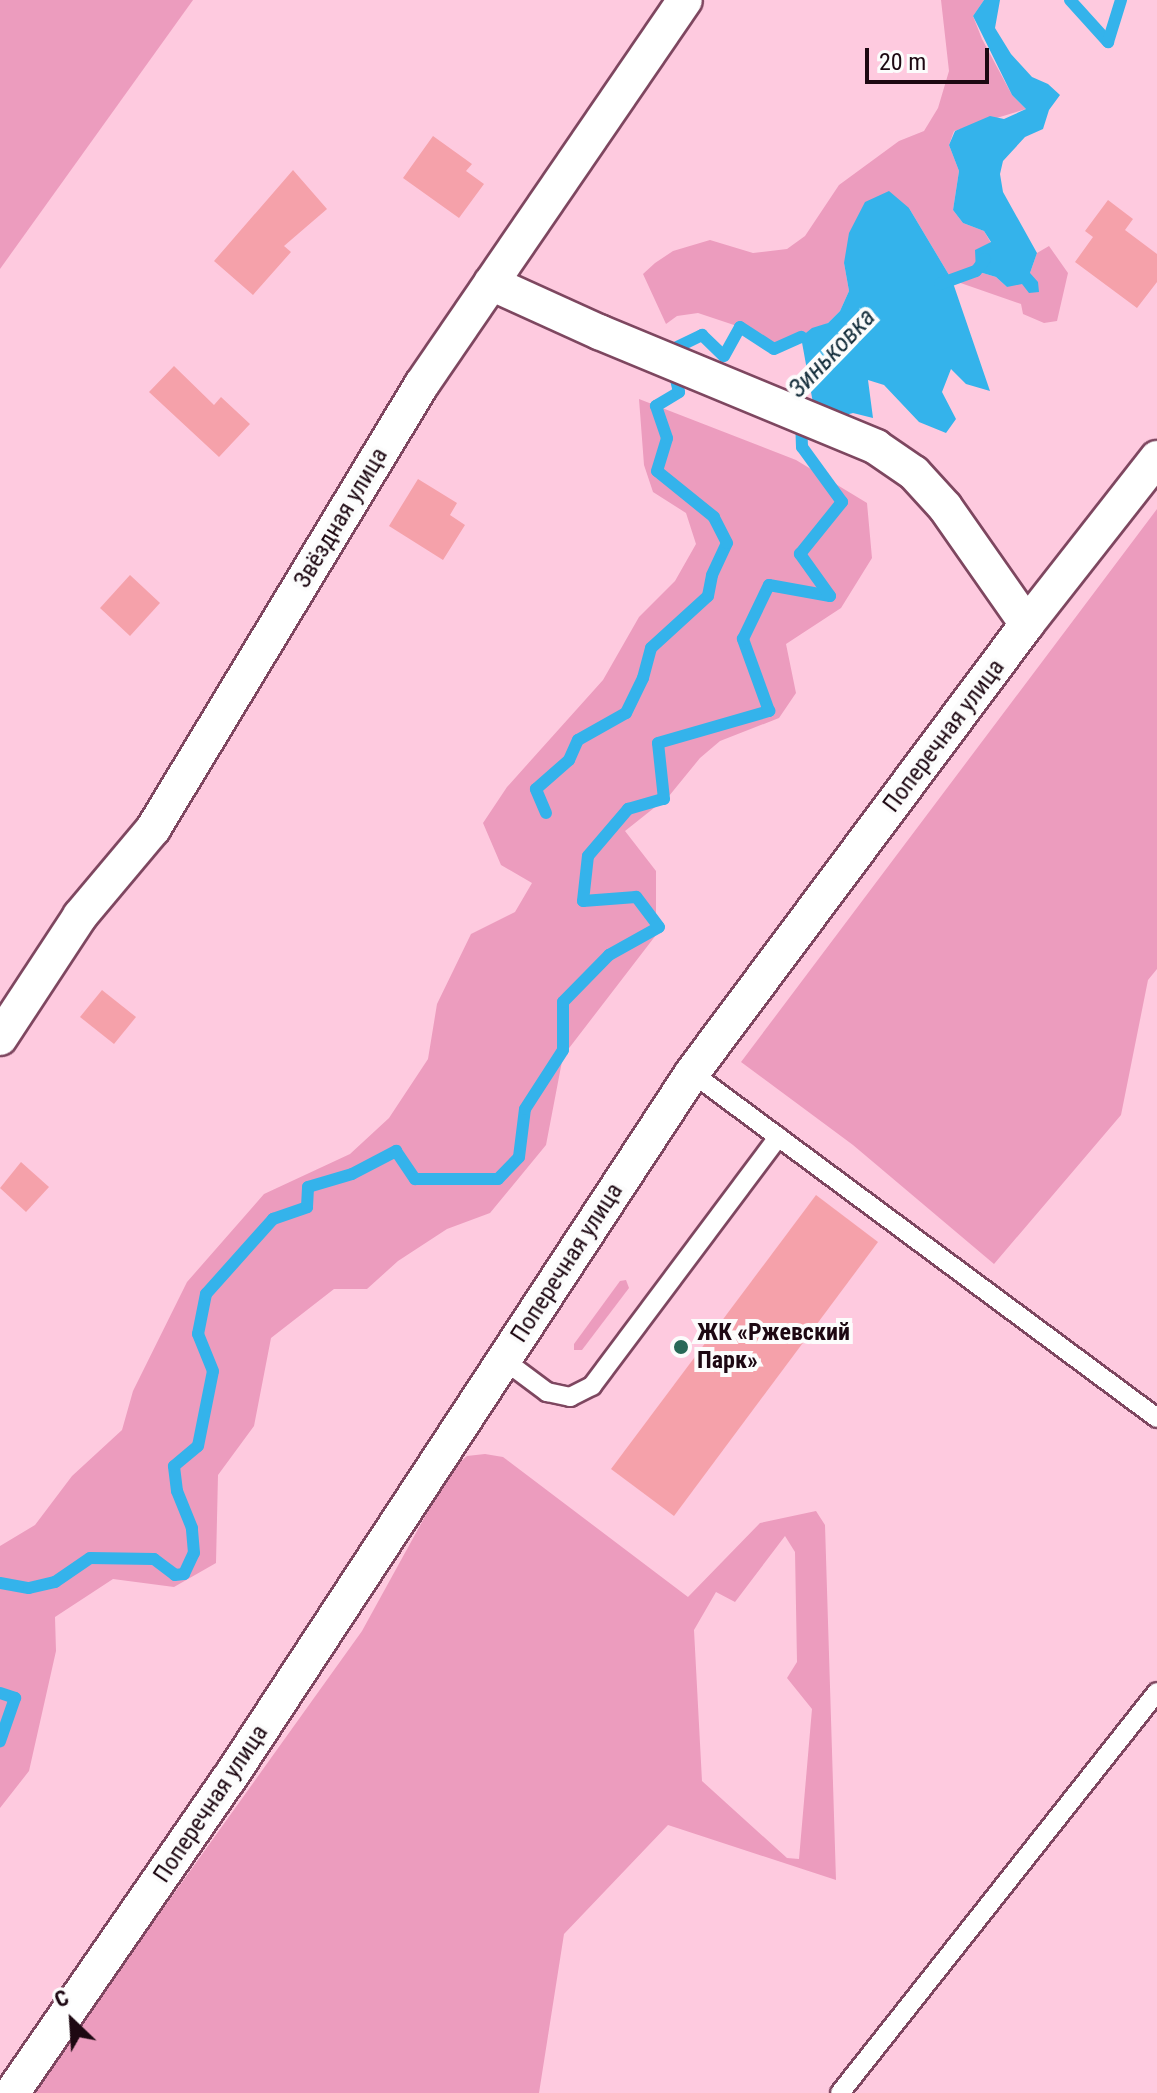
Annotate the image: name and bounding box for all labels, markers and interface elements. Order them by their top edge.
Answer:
scale bar [869,32,993,82]
text: 20 m [879,48,926,76]
water label: Зиньковка [782,302,882,404]
street label: Звёздная улица [288,443,394,593]
street label: Поперечная улица [877,654,1011,818]
street label: Поперечная улица [505,1178,629,1348]
place label: ЖК «Ржевский Парк» [697,1319,850,1375]
marker: ЖК «Ржевский Парк» [672,1338,690,1356]
street label: Поперечная улица [148,1720,274,1888]
north arrow [32,1981,112,2061]
text: С [51,1985,73,2013]

